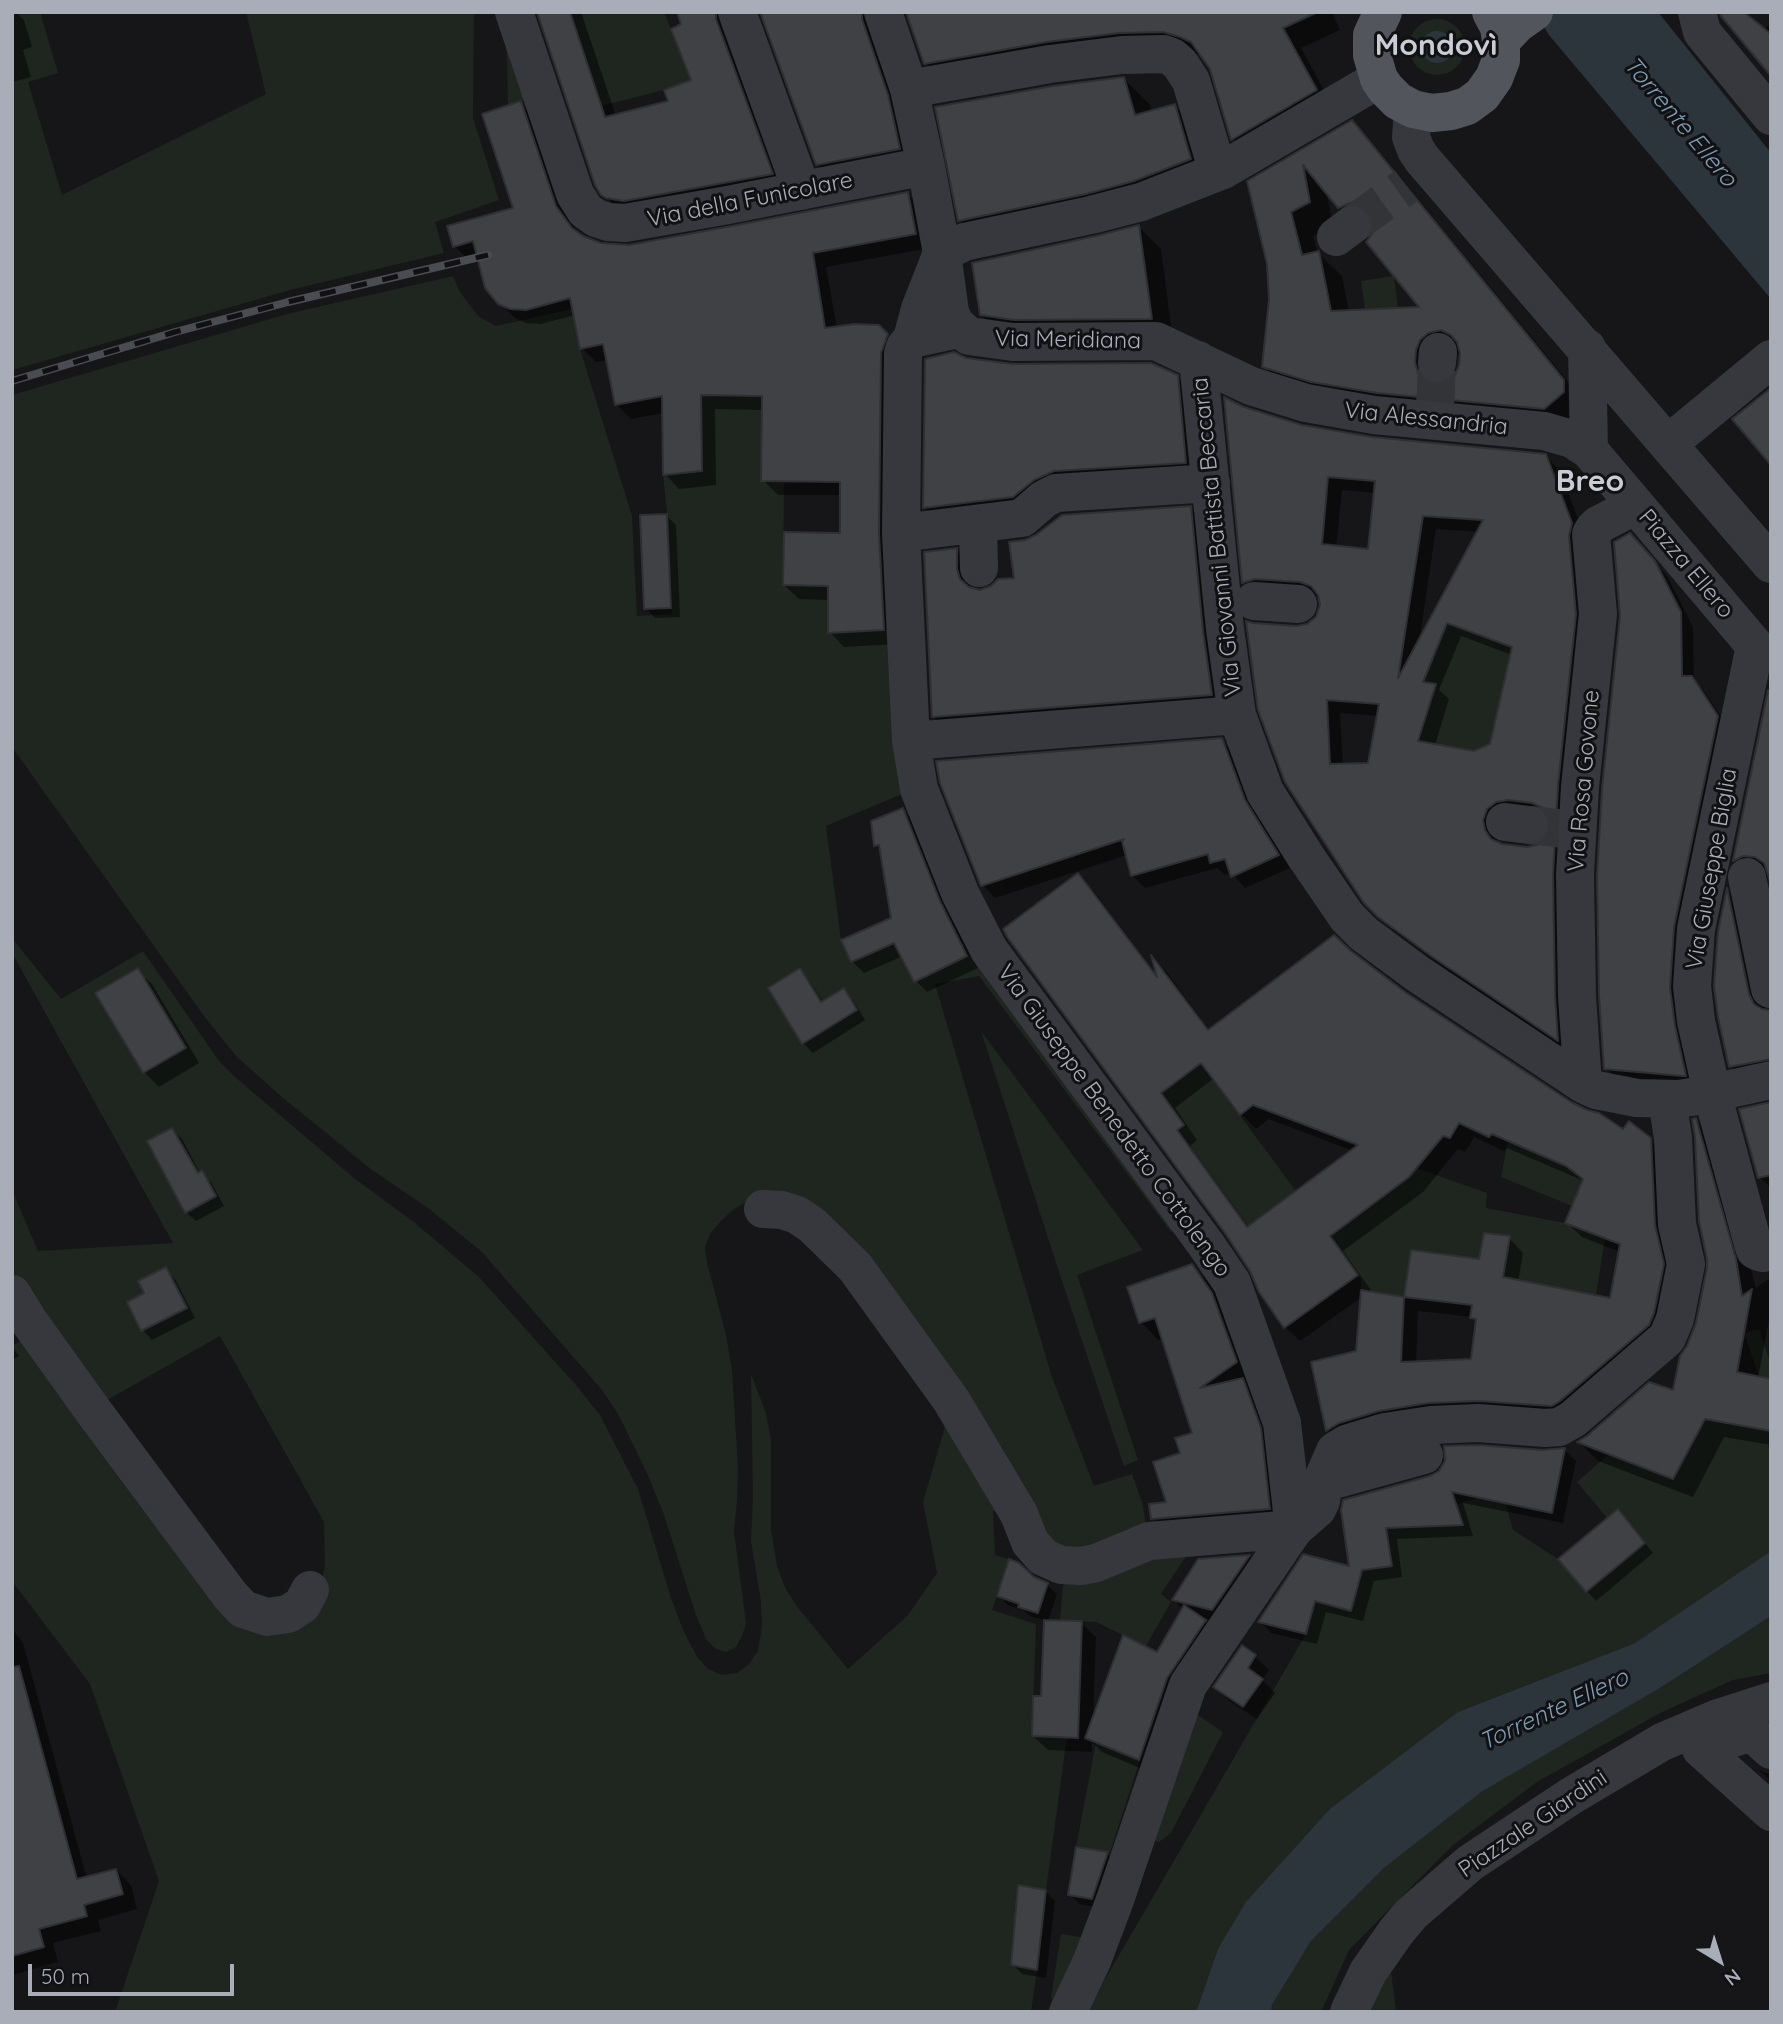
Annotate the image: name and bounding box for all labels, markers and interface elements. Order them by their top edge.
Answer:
district label: Mondovì [1375,28,1497,64]
water label: Torrente Ellero [1617,51,1743,193]
street label: Via della Funicolare [645,167,855,233]
street label: Via Meridiana [995,325,1141,355]
street label: Via Giovanni Battista Beccaria [1187,376,1247,698]
street label: Via Alessandria [1343,397,1509,441]
district label: Breo [1556,464,1624,500]
street label: Piazza Ellero [1633,504,1739,624]
street label: Via Rosa Govone [1562,689,1606,873]
street label: Via Giuseppe Biglia [1681,766,1743,972]
street label: Via Giuseppe Benedetto Cottolengo [991,959,1237,1283]
water label: Torrente Ellero [1475,1663,1633,1757]
street label: Piazzale Giardini [1454,1764,1612,1884]
north arrow [1685,1926,1755,1996]
scale bar [32,1951,238,1995]
text: 50 m [41,1963,90,1989]
text: N [1720,1964,1746,1991]

